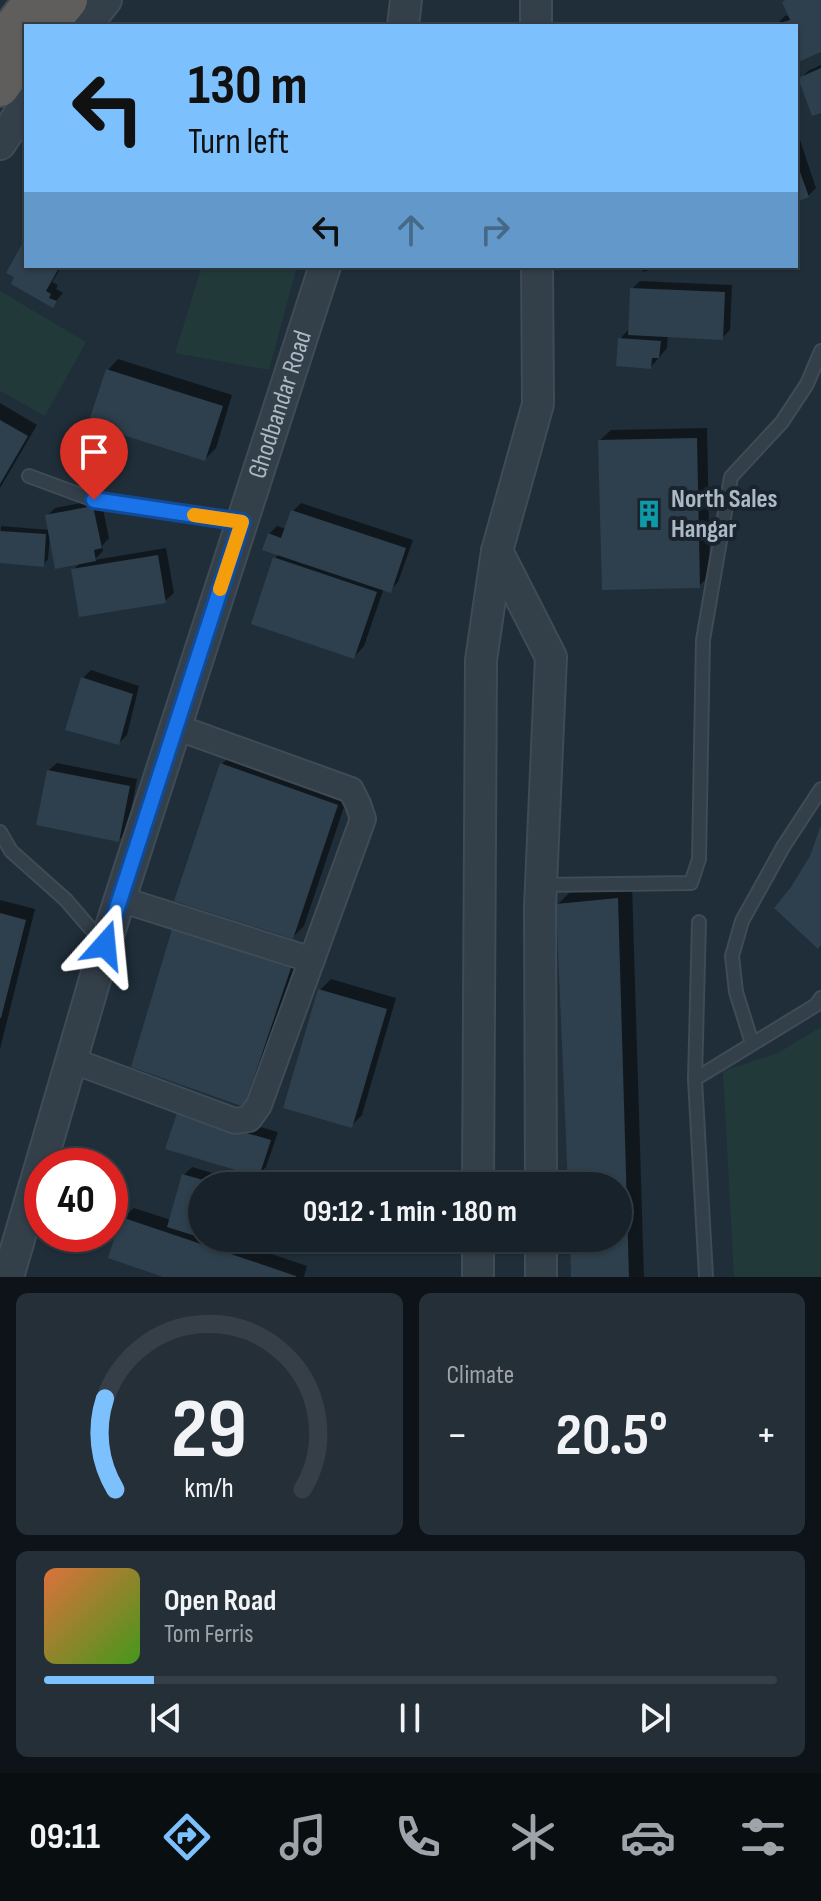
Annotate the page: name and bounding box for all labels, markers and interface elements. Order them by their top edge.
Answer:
text: 130 m [188,53,308,120]
icon: left [56,56,160,160]
text: Turn left [188,121,289,164]
icon: left [305,208,349,252]
icon: ahead [389,208,433,252]
icon: right [473,208,517,252]
street label: Ghodbandar Road [242,327,319,482]
pin [60,418,128,500]
icon: arrive [72,430,116,474]
place label: North Sales Hangar [671,484,778,545]
building icon: North Sales Hangar [634,499,664,529]
position arrow [63,903,147,987]
speed limit sign: 40 [24,1148,128,1252]
text: 09:12 · 1 min · 180 m [303,1194,517,1230]
text: Climate [447,1360,514,1391]
text: 29 [171,1381,247,1481]
text: 20.5° [556,1400,668,1472]
text: − [447,1409,468,1462]
text: + [755,1409,777,1462]
text: km/h [185,1471,234,1506]
text: Open Road [164,1583,276,1619]
text: Tom Ferris [164,1619,254,1650]
icon: previous [144,1696,188,1740]
icon: pause [388,1696,432,1740]
icon: next [633,1696,677,1740]
icon: directions [159,1809,215,1865]
icon: music [275,1809,331,1865]
icon: phone [390,1809,446,1865]
icon: climate [505,1809,561,1865]
icon: car [620,1809,676,1865]
icon: filters [735,1809,791,1865]
text: 09:11 [30,1816,100,1859]

